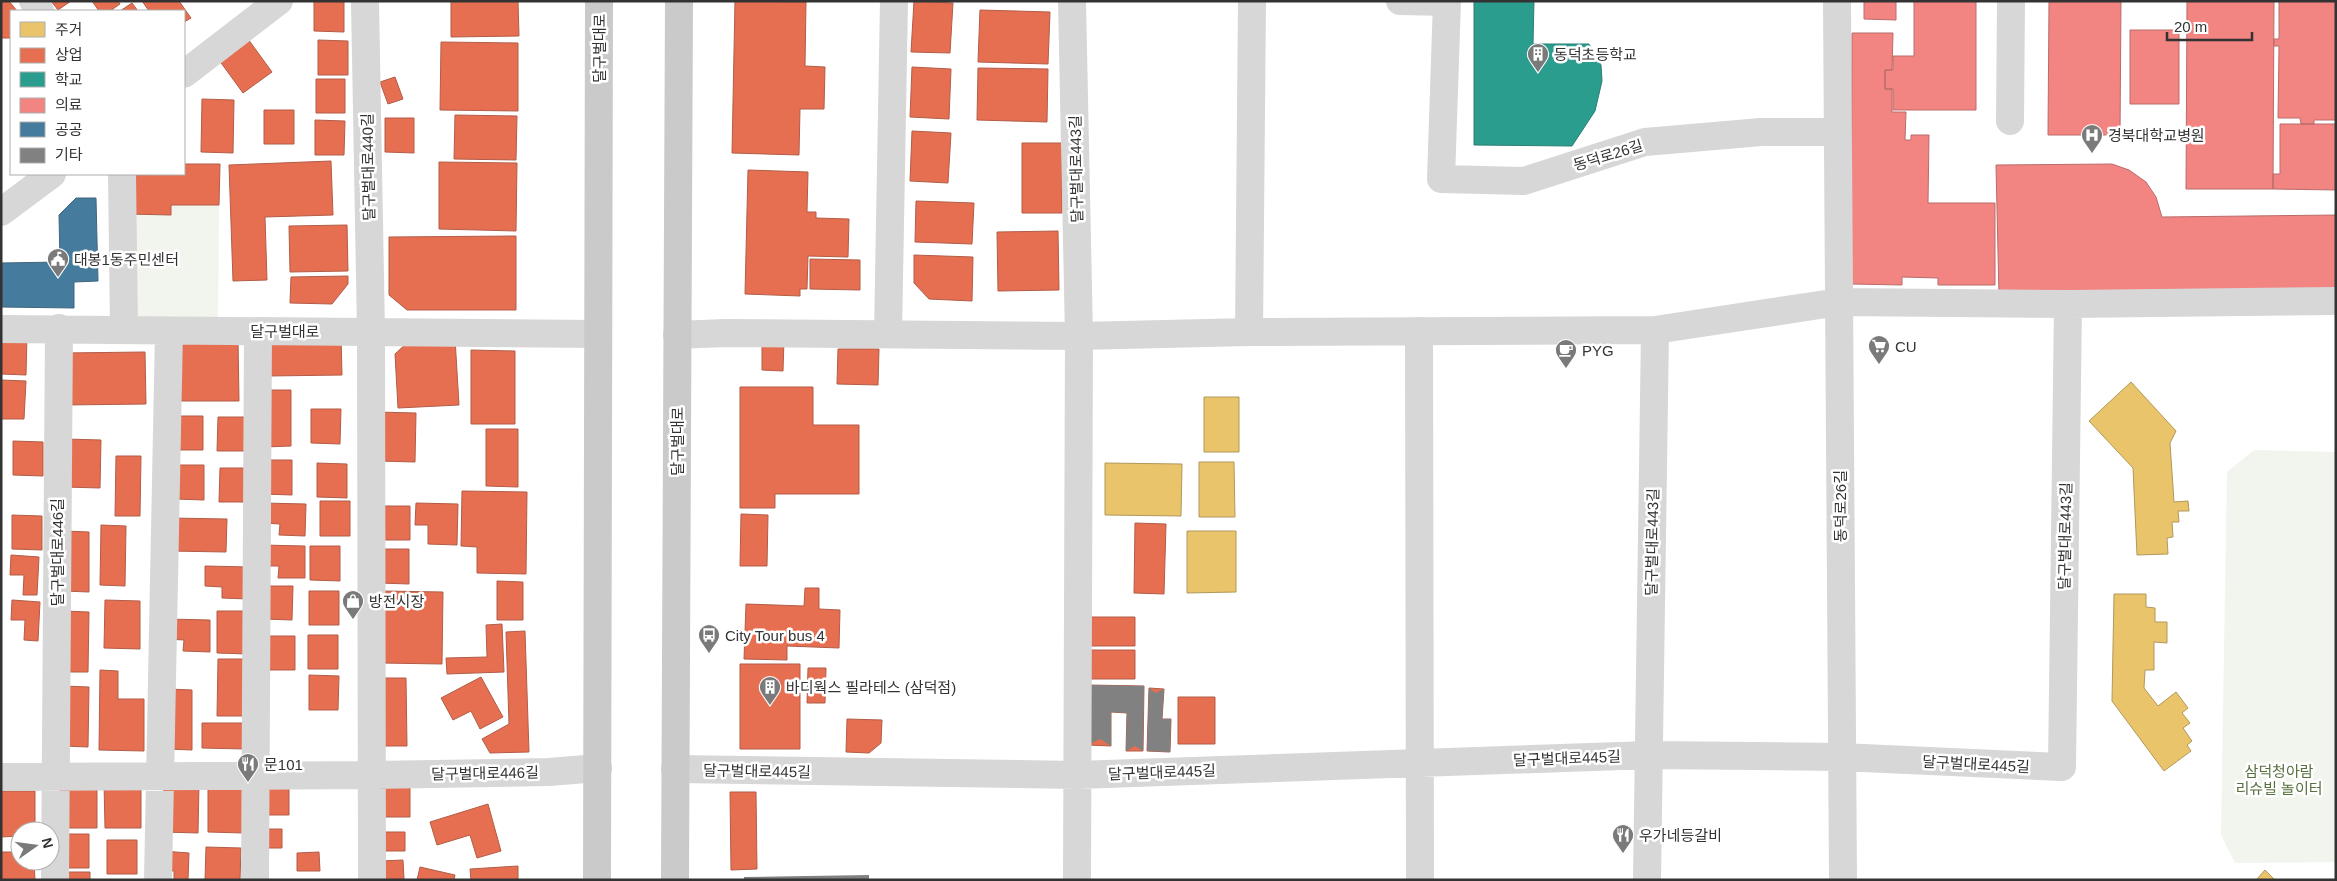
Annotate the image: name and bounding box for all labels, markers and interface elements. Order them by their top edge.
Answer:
legend [10,10,185,175]
scale bar [2167,10,2252,42]
street label: 달구벌대로 [591,13,608,83]
text: 20 m [2174,18,2207,35]
text: 주거 [55,21,83,38]
building icon: 동덕초등학교 [1526,42,1550,73]
text: 상업 [55,46,83,63]
place label: 동덕초등학교 [1554,46,1637,63]
text: 학교 [55,71,83,88]
text: 의료 [55,96,83,113]
street label: 달구벌대로440길 [359,113,377,221]
street label: 달구벌대로443길 [1067,115,1085,223]
text: 공공 [55,121,83,138]
hospital icon: 경북대학교병원 [2080,123,2104,154]
place label: 경북대학교병원 [2108,127,2205,144]
street label: 동덕로26길 [1571,136,1645,174]
text: 기타 [55,146,83,163]
public building icon: 대봉1동주민센터 [46,247,70,278]
place label: 대봉1동주민센터 [74,251,179,268]
street label: 달구벌대로 [250,323,320,340]
supermarket icon: CU [1867,334,1891,365]
cafe icon: PYG [1554,338,1578,369]
place label: CU [1895,338,1917,355]
place label: PYG [1582,342,1614,359]
street label: 달구벌대로 [669,406,686,476]
street label: 동덕로26길 [1832,470,1849,542]
street label: 달구벌대로443길 [2056,482,2074,590]
street label: 달구벌대로443길 [1643,488,1661,596]
street label: 달구벌대로446길 [49,498,66,606]
shop icon: 방전시장 [341,589,365,620]
place label: 방전시장 [369,593,424,610]
bus stop icon: City Tour bus 4 [697,623,721,654]
place label: City Tour bus 4 [725,627,825,644]
building icon: 바디웍스 필라테스 (삼덕점) [758,675,782,706]
place label: 바디웍스 필라테스 (삼덕점) [786,679,956,696]
street label: 달구벌대로445길 [1513,748,1621,768]
restaurant icon: 문101 [236,752,260,783]
street label: 달구벌대로445길 [1922,753,2030,775]
place label: 문101 [264,756,303,773]
street label: 달구벌대로445길 [703,762,811,780]
street label: 달구벌대로445길 [1108,762,1216,782]
park label: 삼덕청아람 리슈빌 놀이터 [2236,763,2322,797]
street label: 달구벌대로446길 [431,764,539,782]
north arrow [10,821,60,871]
restaurant icon: 우가네등갈비 [1611,823,1635,854]
place label: 우가네등갈비 [1639,827,1722,844]
text: N [39,836,57,850]

